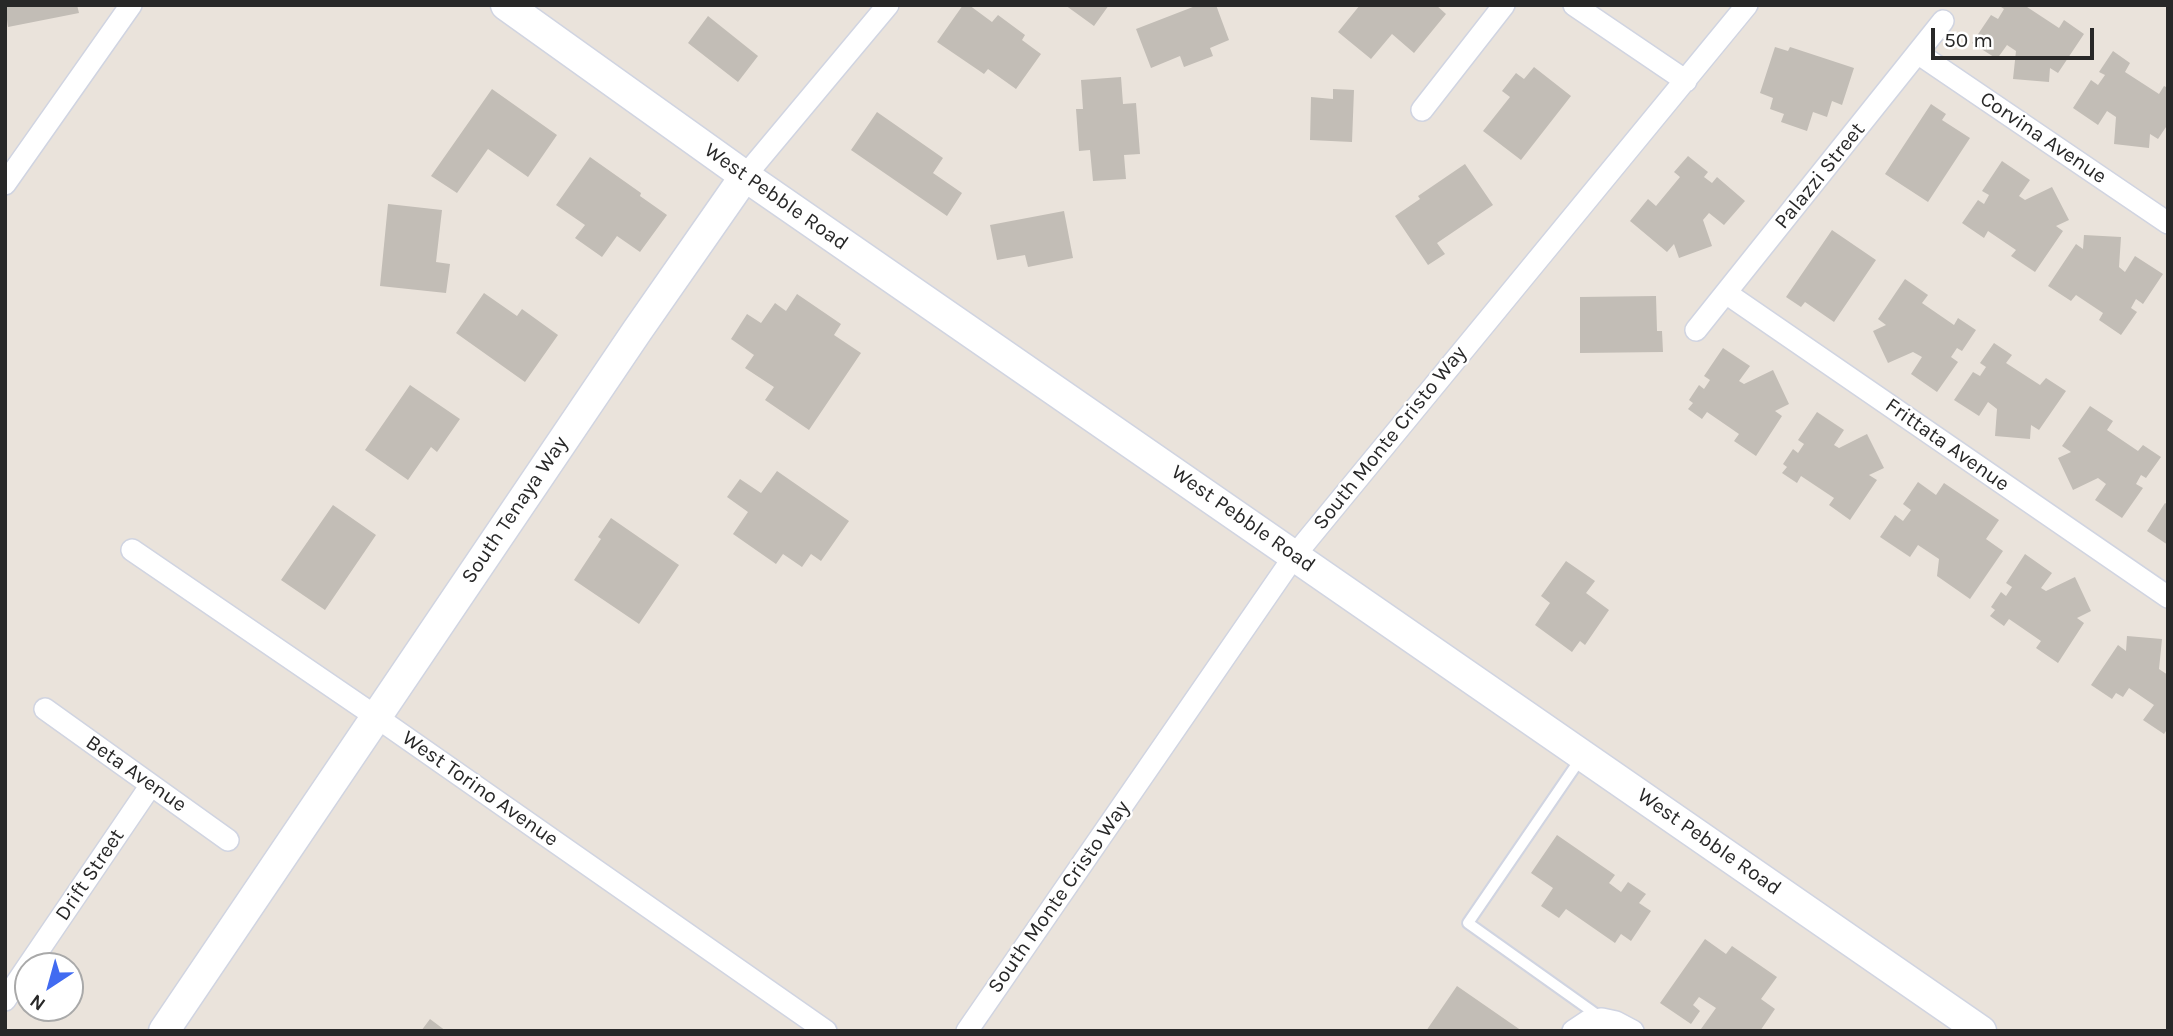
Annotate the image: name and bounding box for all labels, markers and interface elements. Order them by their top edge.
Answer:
scale bar [1935,14,2098,58]
text: 50 m [1944,28,1993,52]
street label: Corvina Avenue [1975,86,2111,190]
street label: Palazzi Street [1769,118,1871,234]
street label: West Pebble Road [699,138,853,256]
street label: South Monte Cristo Way [1308,341,1472,535]
street label: Frittata Avenue [1880,393,2014,497]
street label: South Tenaya Way [456,432,574,588]
street label: West Pebble Road [1166,460,1320,578]
street label: West Torino Avenue [397,726,563,852]
street label: Beta Avenue [81,730,191,818]
street label: West Pebble Road [1632,783,1786,901]
street label: South Monte Cristo Way [983,796,1135,998]
street label: Drift Street [50,824,130,926]
north arrow [14,952,84,1022]
text: N [26,989,50,1015]

